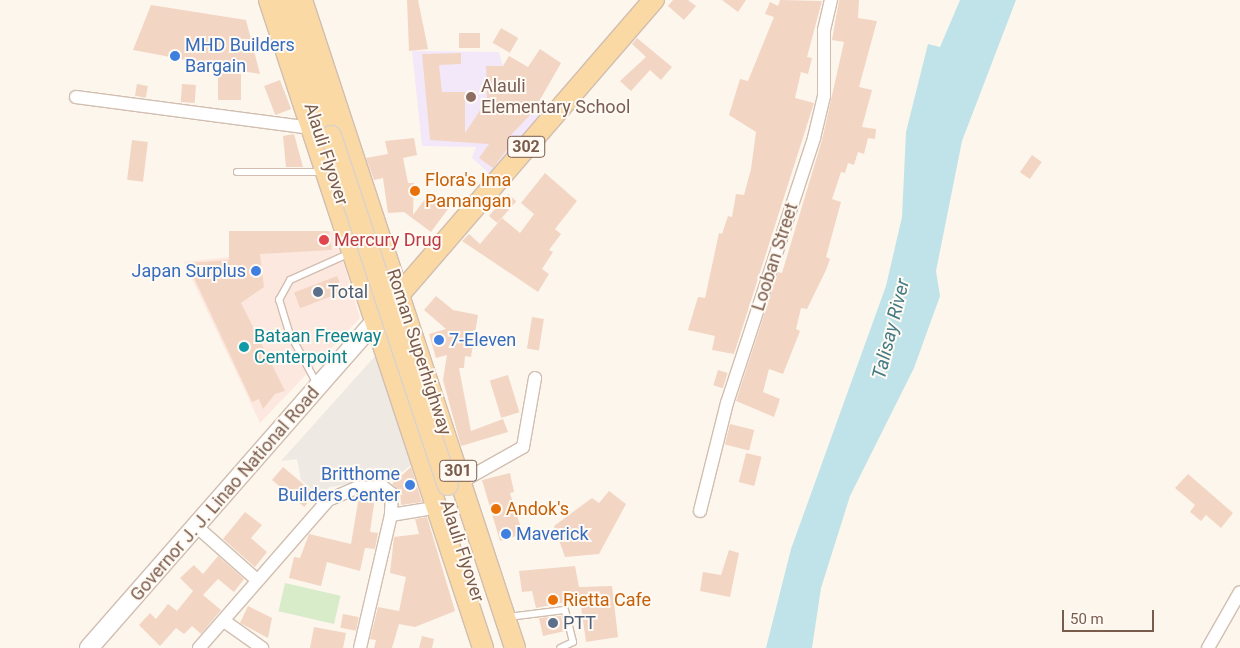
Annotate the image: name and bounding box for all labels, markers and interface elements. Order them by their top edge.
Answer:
place label: MHD Builders Bargain [185,35,295,78]
marker: MHD Builders Bargain [169,50,181,62]
place label: Alauli Elementary School [481,76,630,118]
marker: Alauli Elementary School [465,91,477,103]
street label: Alauli Flyover [299,100,353,208]
road number: 302 [506,134,546,160]
place label: Flora's Ima Pamangan [425,170,511,212]
marker: Flora's Ima Pamangan [409,185,421,197]
street label: Looban Street [747,200,803,314]
place label: Mercury Drug [334,229,442,251]
marker: Mercury Drug [318,234,330,246]
place label: Japan Surplus [132,260,246,282]
marker: Japan Surplus [250,265,262,277]
street label: Roman Superhighway [382,266,456,438]
water label: Talisay River [868,277,914,381]
place label: Total [328,281,368,303]
marker: Total [312,286,324,298]
place label: Bataan Freeway Centerpoint [254,326,381,368]
place label: 7-Eleven [449,329,516,351]
marker: 7-Eleven [433,334,445,346]
marker: Bataan Freeway Centerpoint [238,341,250,353]
street label: Governor J. J. Linao National Road [126,382,324,606]
road number: 301 [438,458,478,484]
place label: Britthome Builders Center [278,464,400,506]
marker: Britthome Builders Center [404,479,416,491]
street label: Alauli Flyover [435,497,489,605]
place label: Andok's [506,498,569,520]
marker: Andok's [490,503,502,515]
place label: Maverick [516,523,589,545]
marker: Maverick [500,528,512,540]
place label: Rietta Cafe [563,589,651,611]
marker: Rietta Cafe [547,594,559,606]
scale bar [1065,600,1158,632]
text: 50 m [1070,610,1104,628]
place label: PTT [563,612,596,634]
marker: PTT [547,617,559,629]

